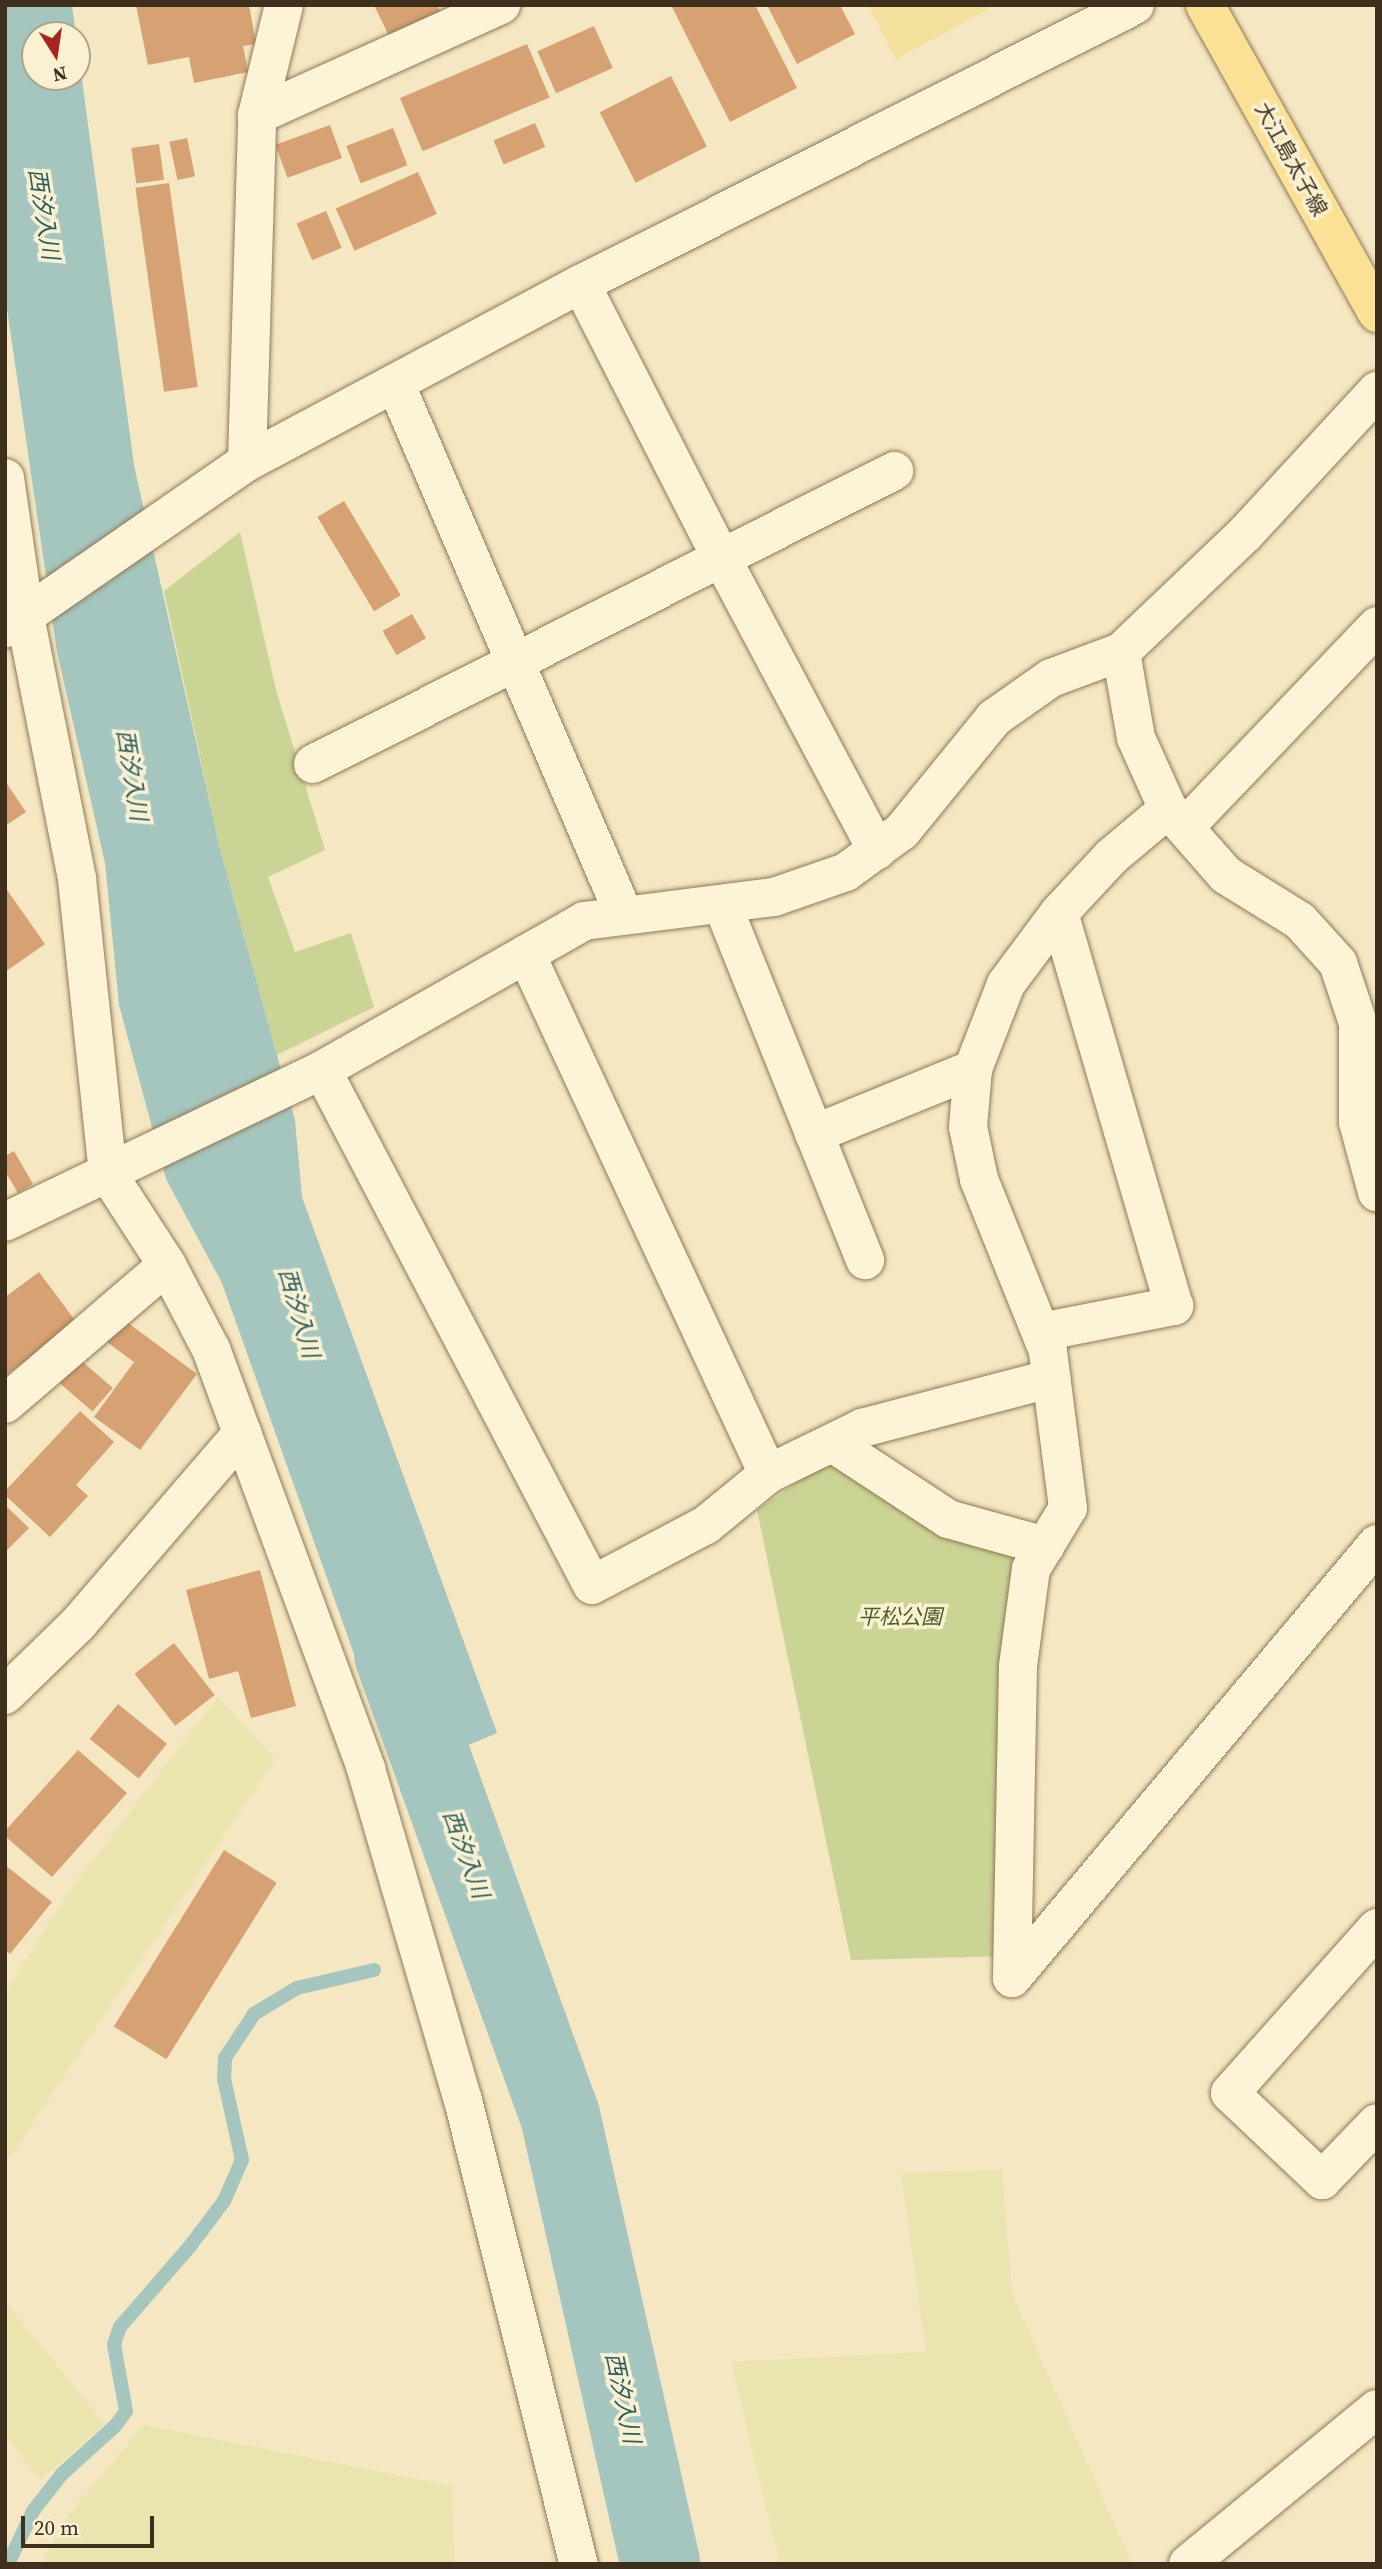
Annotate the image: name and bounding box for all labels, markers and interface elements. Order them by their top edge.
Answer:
north arrow [21,21,91,91]
text: N [50,60,69,89]
street label: 大江島太子線 [1249,98,1333,220]
water label: 西汐入川 [23,166,65,262]
water label: 西汐入川 [111,727,153,823]
water label: 西汐入川 [273,1265,325,1361]
park label: 平松公園 [858,1604,942,1630]
water label: 西汐入川 [437,1806,495,1902]
water label: 西汐入川 [600,2350,646,2446]
scale bar [24,2502,158,2546]
text: 20 m [34,2513,79,2542]

